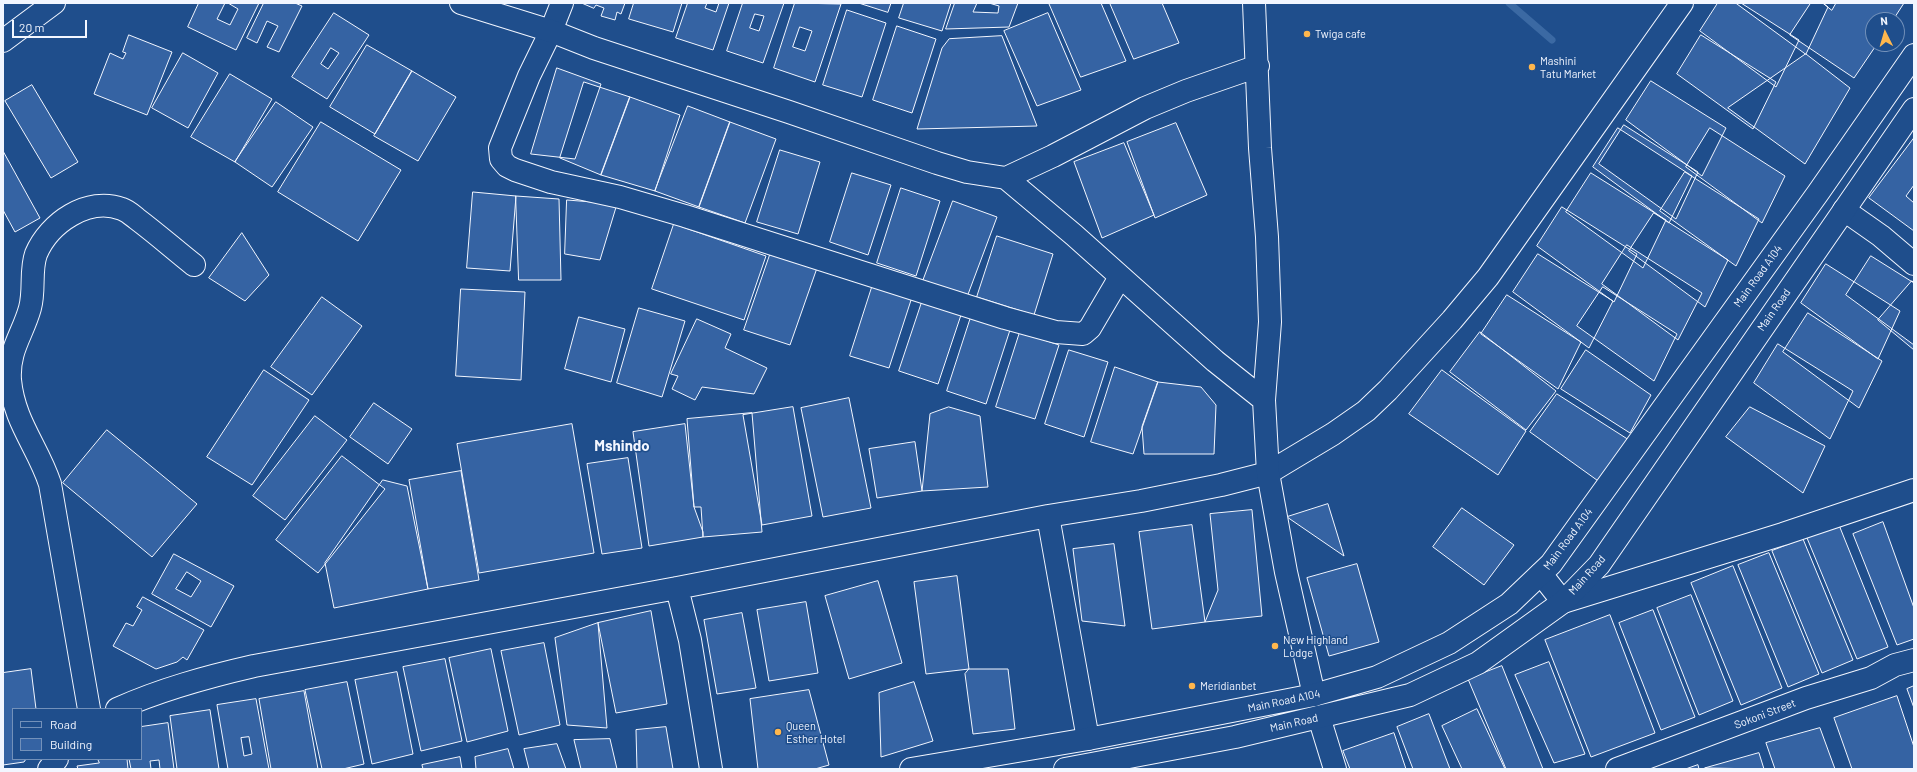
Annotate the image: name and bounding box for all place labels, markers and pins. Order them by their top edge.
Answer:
place label: Twiga cafe [1315,27,1366,41]
marker: Twiga cafe [1302,29,1312,39]
place label: Mashini Tatu Market [1540,54,1596,80]
marker: Mashini Tatu Market [1527,62,1537,72]
place label: New Highland Lodge [1283,633,1348,659]
marker: New Highland Lodge [1270,641,1280,651]
place label: Meridianbet [1200,679,1257,693]
marker: Meridianbet [1187,681,1197,691]
place label: Queen Esther Hotel [786,719,845,745]
marker: Queen Esther Hotel [773,727,783,737]

